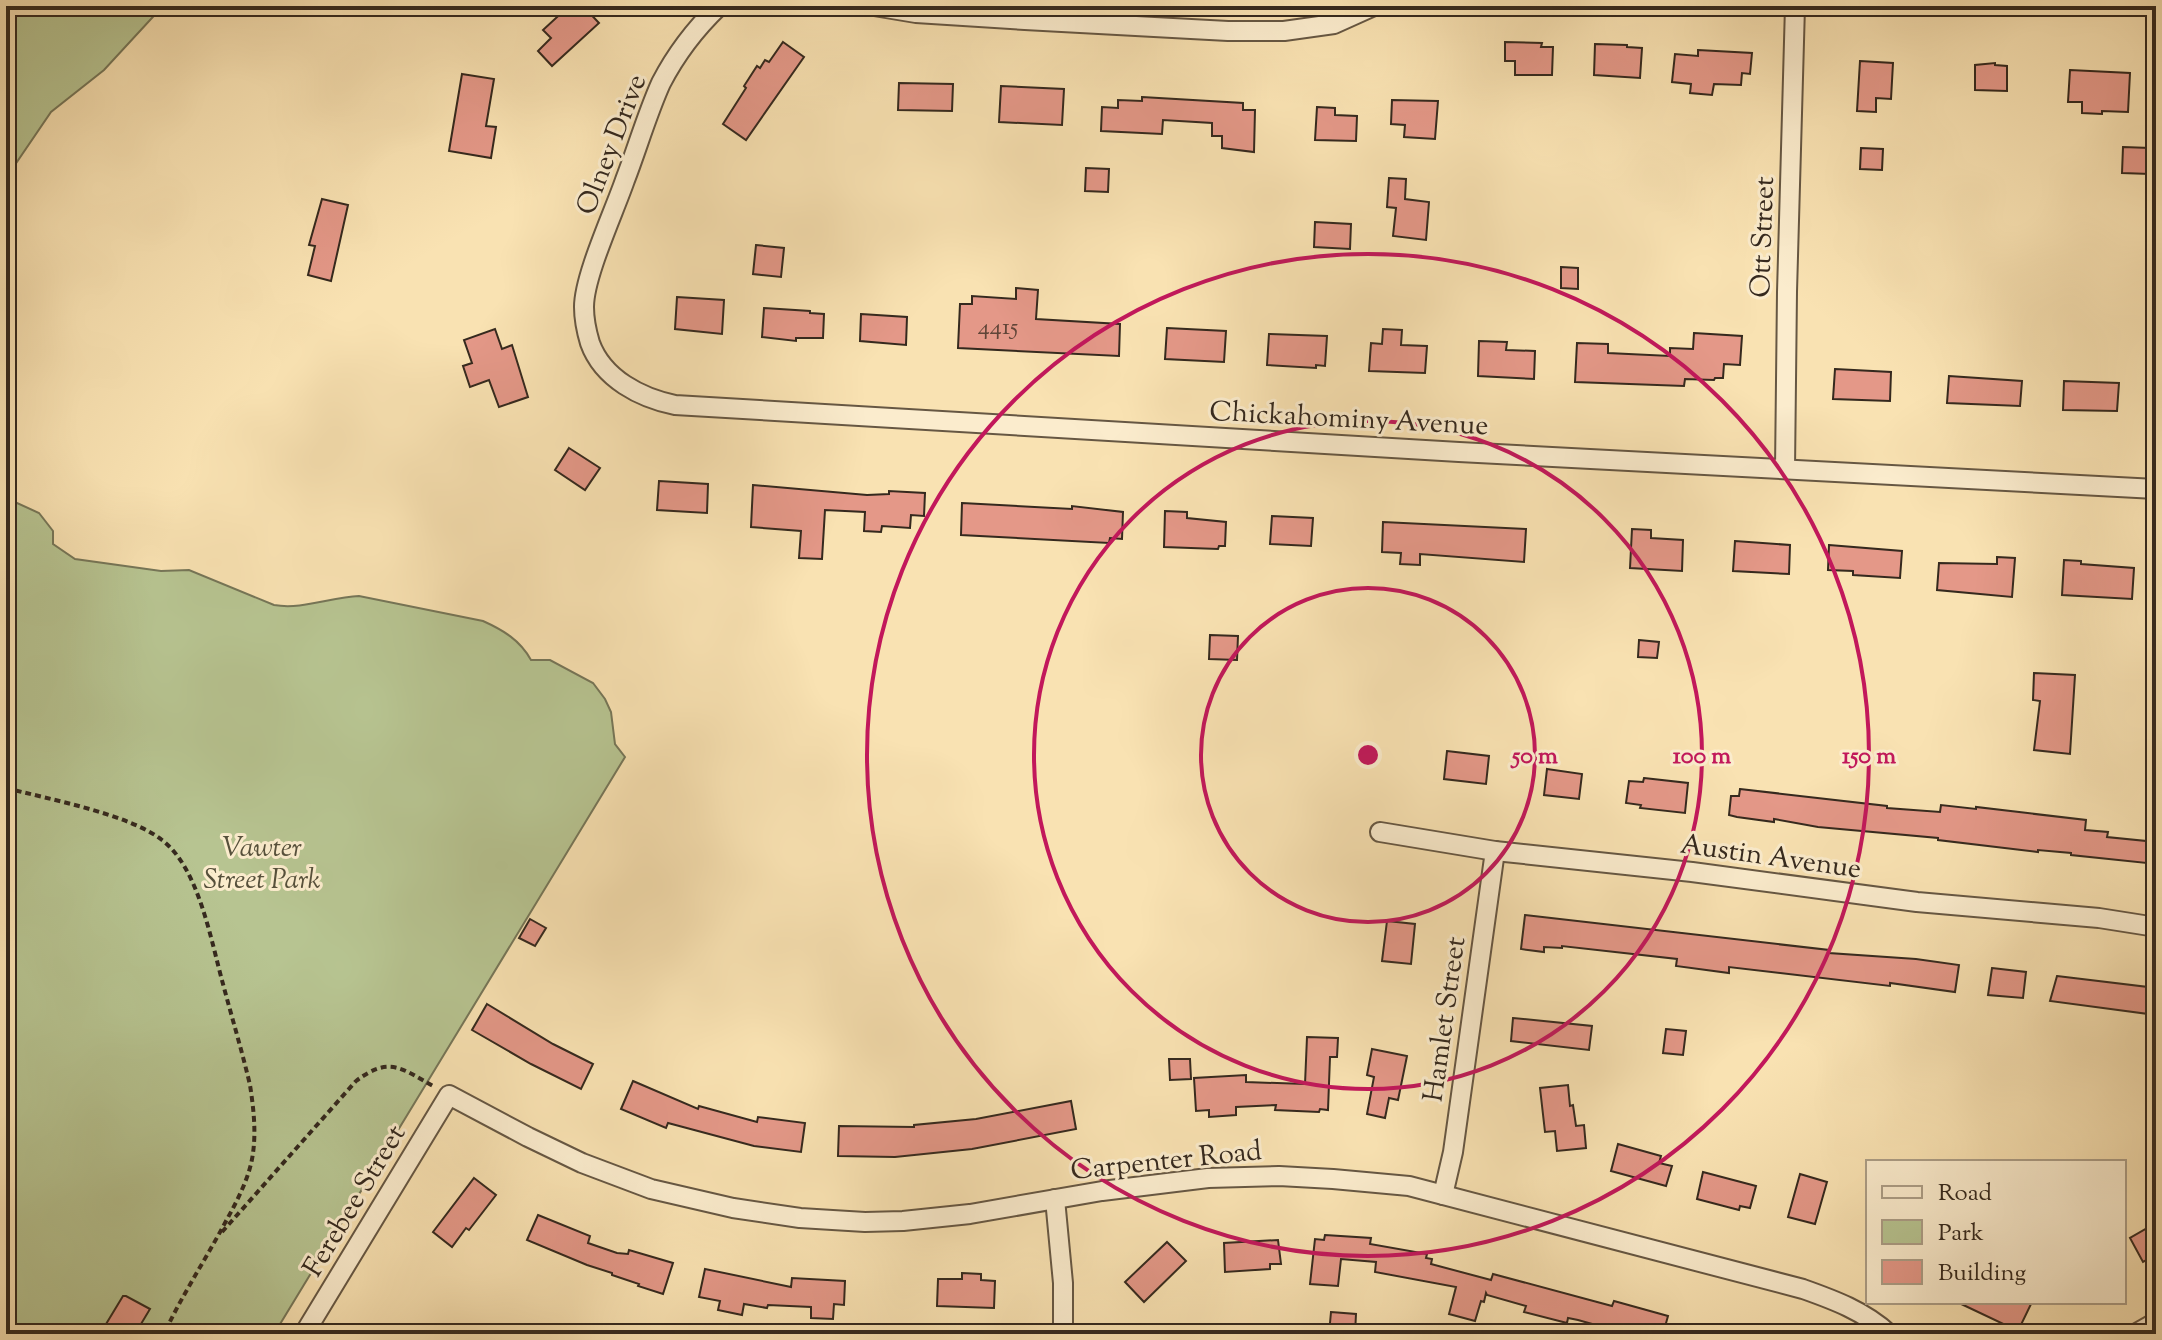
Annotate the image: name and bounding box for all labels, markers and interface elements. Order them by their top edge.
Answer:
street label: Olney Drive [568,69,658,221]
street label: Ott Street [1742,175,1786,298]
house number: 4415 [978,311,1018,345]
street label: Chickahominy Avenue [1208,393,1489,447]
text: 50 m [1510,740,1558,774]
text: 100 m [1673,740,1731,774]
text: 150 m [1842,740,1896,774]
centre of rings [1354,741,1382,769]
street label: Austin Avenue [1677,825,1864,890]
park label: Vawter Street Park [204,829,321,901]
street label: Hamlet Street [1415,934,1477,1105]
street label: Ferebee Street [294,1118,417,1285]
street label: Carpenter Road [1069,1132,1264,1192]
legend [1866,1160,2126,1304]
text: Road [1938,1177,1992,1211]
text: Park [1938,1217,1984,1251]
text: Building [1938,1257,2027,1291]

